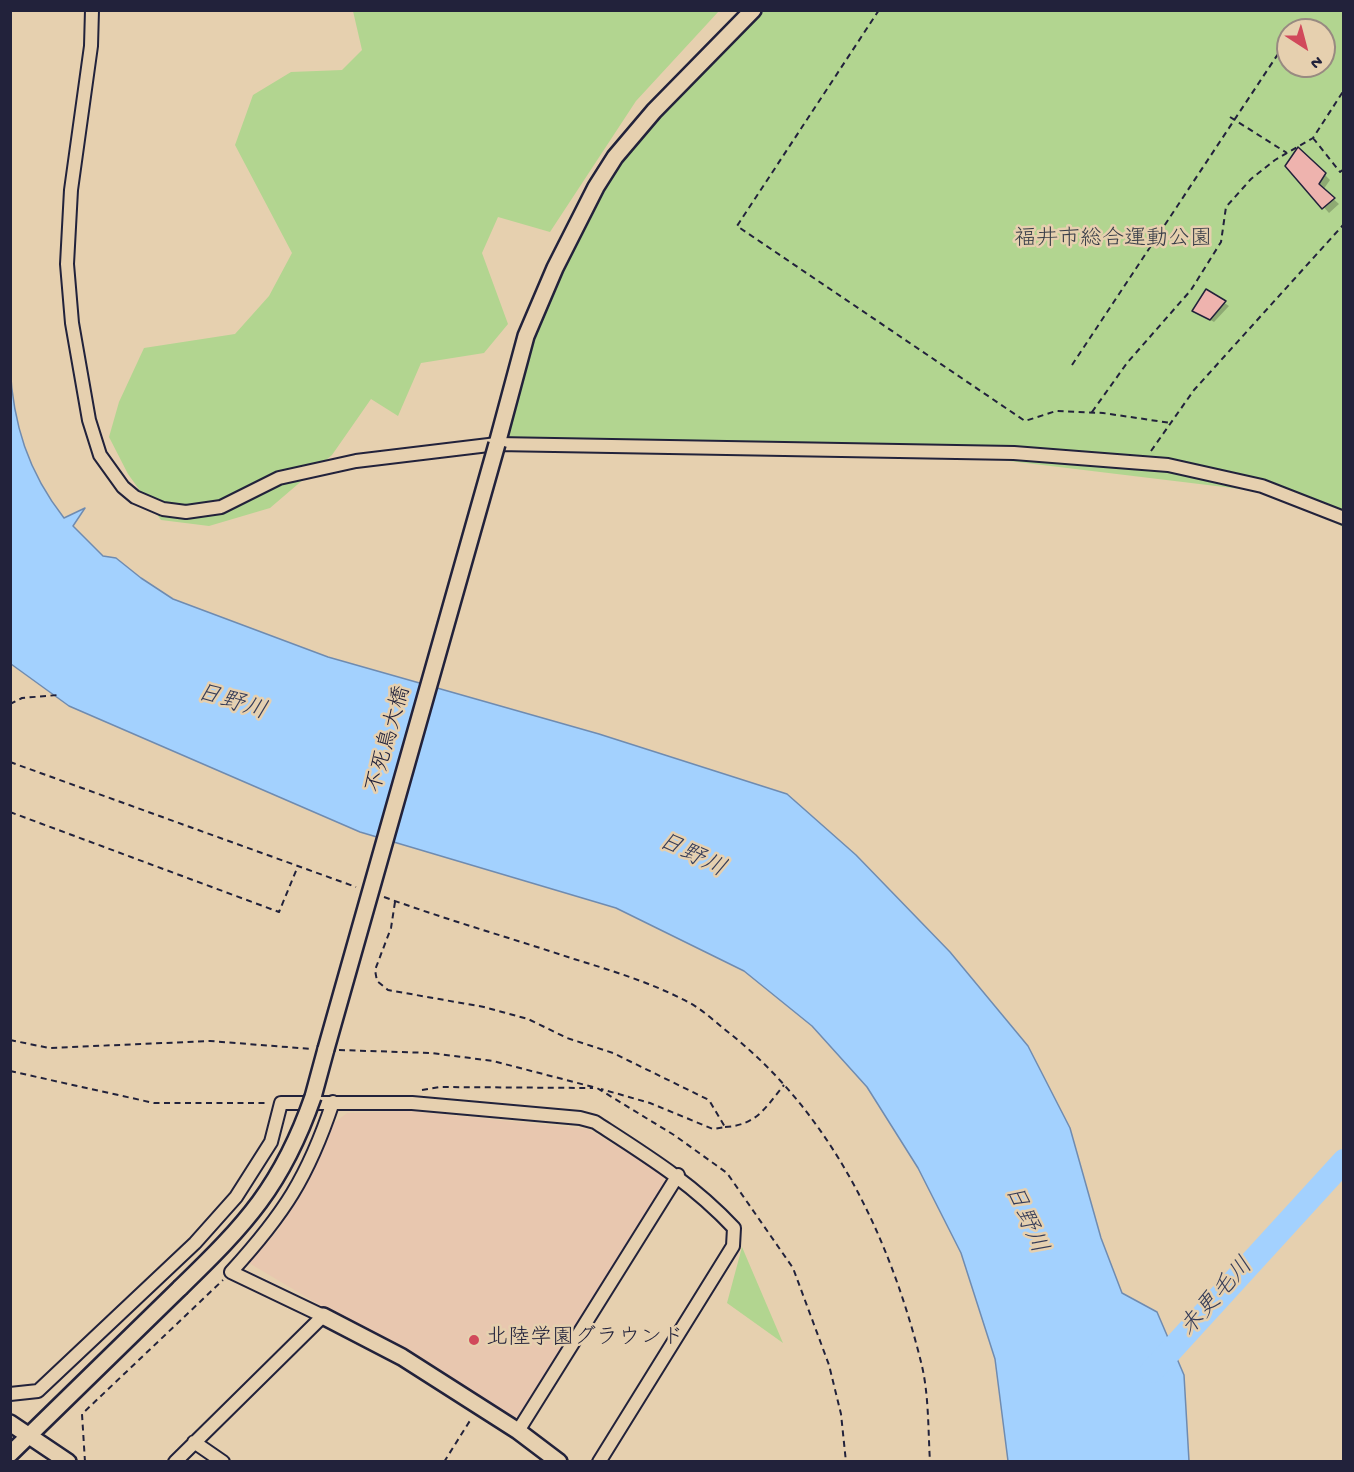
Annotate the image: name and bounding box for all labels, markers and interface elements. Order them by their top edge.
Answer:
north arrow [1276,18,1336,78]
text: N [1306,51,1326,72]
park label: 福井市総合運動公園 [1014,228,1212,254]
water label: 日野川 [192,680,270,728]
street label: 不死鳥大橋 [362,683,418,797]
water label: 日野川 [652,828,730,886]
water label: 日野川 [996,1181,1052,1259]
water label: 未更毛川 [1175,1253,1261,1343]
place label: 北陸学園グラウンド [486,1327,684,1353]
marker: 北陸学園グラウンド [467,1333,481,1347]

